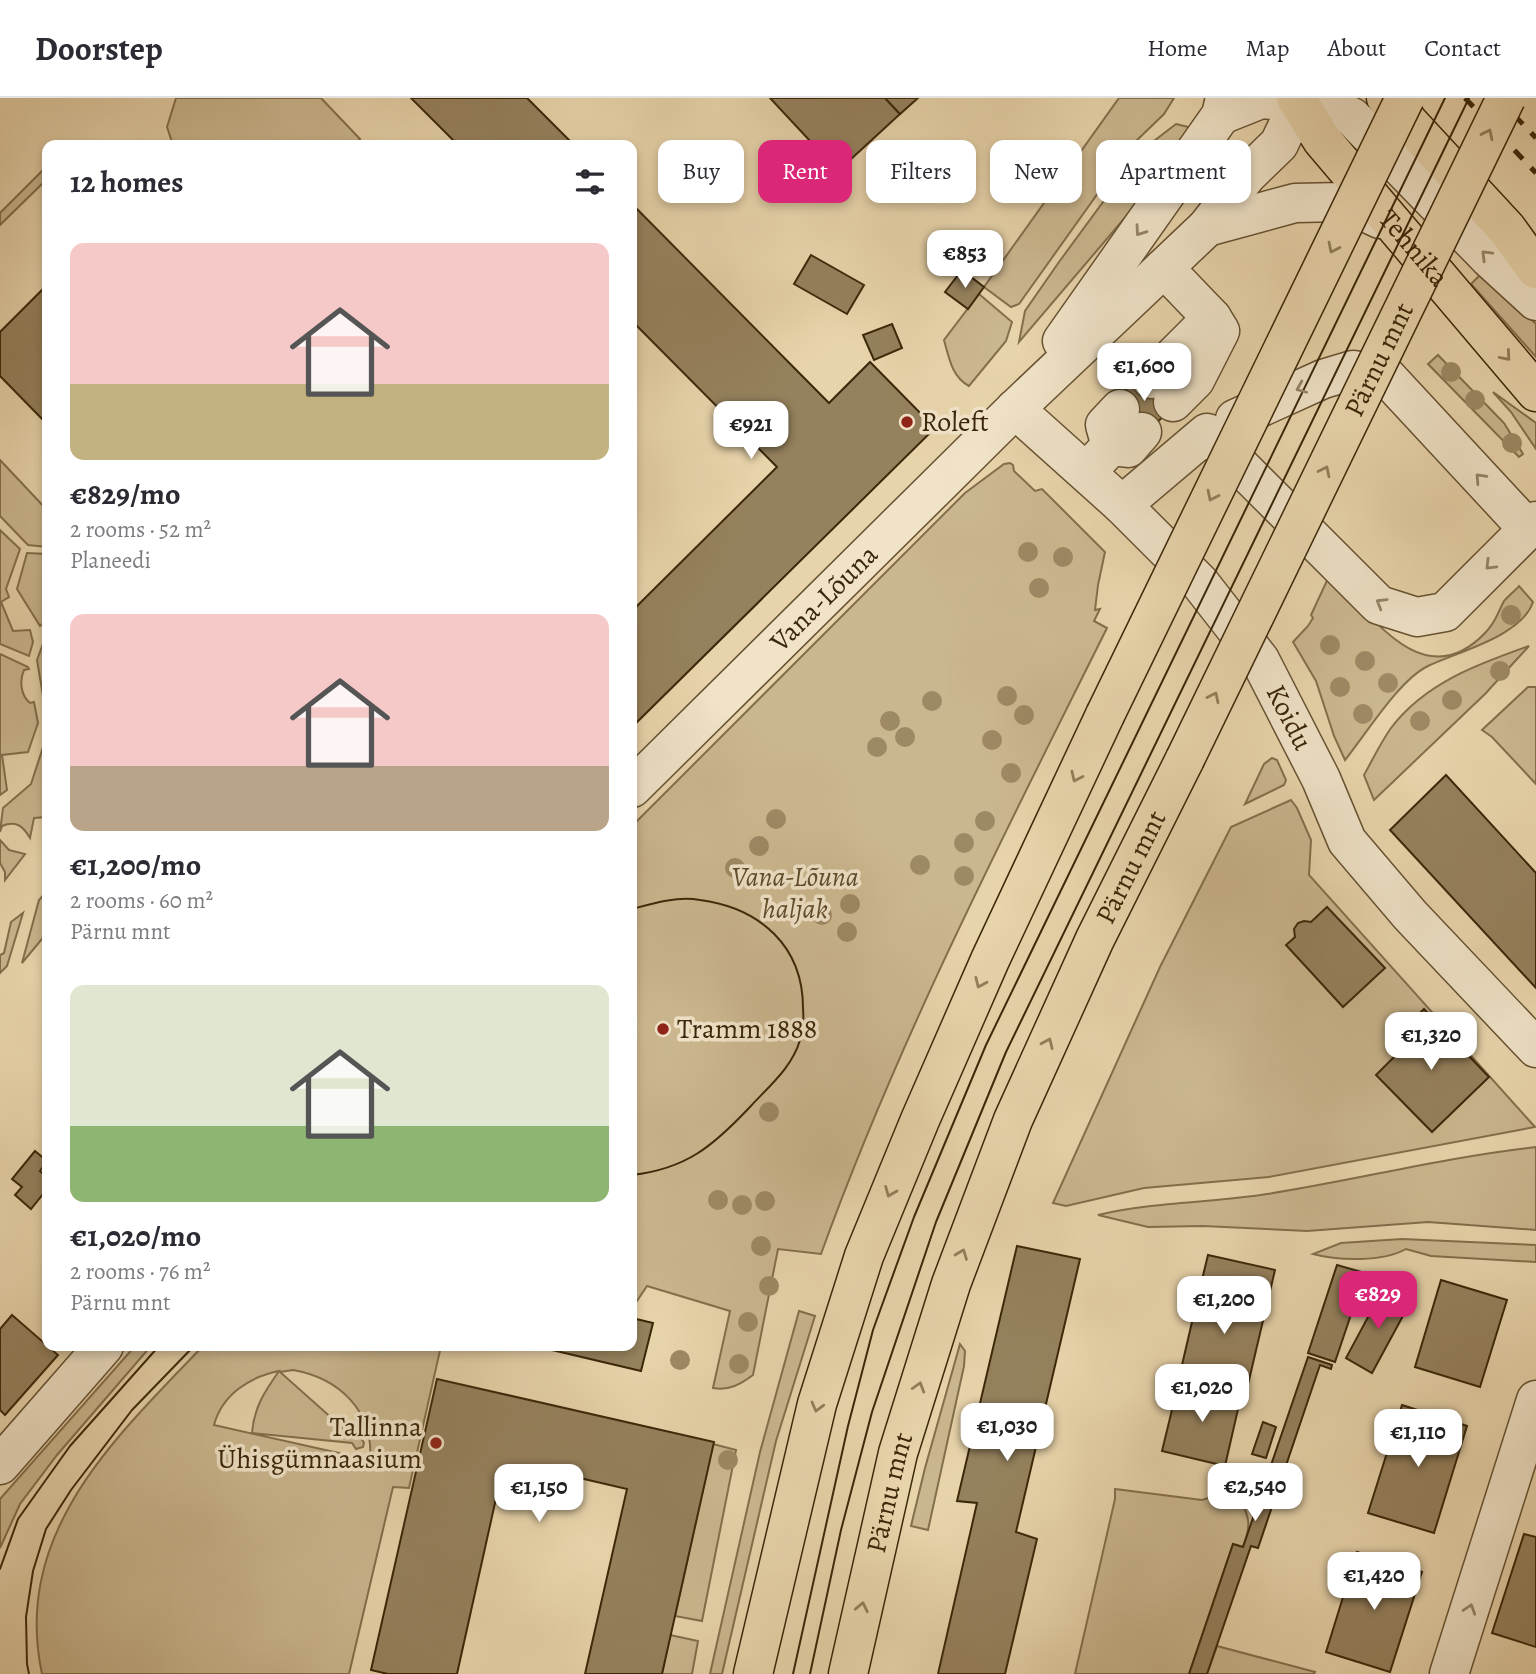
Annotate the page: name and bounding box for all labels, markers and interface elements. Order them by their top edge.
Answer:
text: Doorstep [35,26,163,71]
text: Home [1147,32,1208,64]
text: Map [1246,32,1290,64]
text: About [1328,32,1386,64]
text: Contact [1424,32,1501,64]
one-way arrow [1480,129,1494,141]
chip: Buy [658,140,744,203]
chip: Rent [758,140,852,203]
chip: Filters [866,140,976,203]
chip: New [990,140,1082,203]
chip: Apartment [1096,140,1251,203]
text: 12 homes [70,162,183,202]
icon: filters [571,163,609,201]
street label: Tehnika [1370,201,1458,295]
one-way arrow [1136,223,1148,236]
pin: €853 [924,230,1006,290]
text: €853 [943,237,987,268]
one-way arrow [1327,240,1341,253]
one-way arrow [1481,250,1494,263]
icon: home [277,289,403,415]
street label: Pärnu mnt [1335,296,1423,423]
pin: €1,600 [1087,344,1201,403]
one-way arrow [1498,348,1510,361]
text: €1,600 [1113,350,1175,381]
one-way arrow [1296,379,1308,393]
pin: €921 [710,402,792,461]
place label: Roleft [921,403,989,441]
text: €921 [729,408,773,439]
marker: Roleft [899,414,915,430]
one-way arrow [1316,466,1330,478]
one-way arrow [1476,473,1489,486]
text: €829/mo [70,474,181,514]
one-way arrow [1206,489,1220,501]
text: 2 rooms · 52 m² [70,514,211,545]
street label: Vana-Lõuna [761,536,886,661]
text: Planeedi [70,545,151,576]
one-way arrow [1485,557,1498,570]
one-way arrow [1376,598,1389,611]
icon: home [277,660,403,786]
street label: Koidu [1257,678,1322,757]
one-way arrow [1206,692,1220,704]
one-way arrow [1070,770,1084,782]
street label: Pärnu mnt [1086,804,1175,931]
text: €1,200/mo [70,845,201,885]
park label: Vana-Lõuna haljak [731,858,859,928]
text: 2 rooms · 60 m² [70,885,213,916]
text: Pärnu mnt [70,916,171,947]
one-way arrow [974,976,988,988]
place label: Tramm 1888 [677,1010,817,1048]
pin: €1,320 [1374,1012,1488,1072]
text: €1,320 [1401,1019,1461,1050]
marker: Tramm 1888 [655,1021,671,1037]
icon: home [277,1031,403,1157]
one-way arrow [1040,1038,1054,1050]
one-way arrow [885,1185,899,1197]
text: €1,020/mo [70,1216,201,1256]
one-way arrow [954,1249,968,1261]
text: 2 rooms · 76 m² [70,1256,211,1287]
pin: €829 [1337,1272,1419,1331]
pin: €1,200 [1167,1276,1281,1336]
text: €829 [1355,1278,1401,1309]
text: €1,200 [1193,1283,1255,1314]
text: Pärnu mnt [70,1287,171,1318]
pin: €1,020 [1145,1364,1259,1424]
text: €1,020 [1171,1371,1233,1402]
one-way arrow [910,1381,925,1393]
one-way arrow [811,1401,825,1413]
pin: €1,030 [950,1404,1064,1463]
place label: Tallinna Ühisgümnaasium [217,1408,422,1478]
text: €1,030 [977,1410,1037,1441]
pin: €1,110 [1361,1410,1475,1469]
text: €1,110 [1390,1416,1446,1447]
street label: Pärnu mnt [857,1428,922,1557]
marker: Tallinna Ühisgümnaasium [428,1435,444,1451]
pin: €1,150 [482,1464,596,1524]
pin: €2,540 [1198,1464,1312,1523]
text: €2,540 [1224,1470,1286,1501]
text: €1,150 [510,1471,568,1502]
pin: €1,420 [1317,1552,1431,1612]
text: €1,420 [1343,1559,1405,1590]
one-way arrow [854,1601,869,1613]
one-way arrow [1461,1603,1476,1615]

